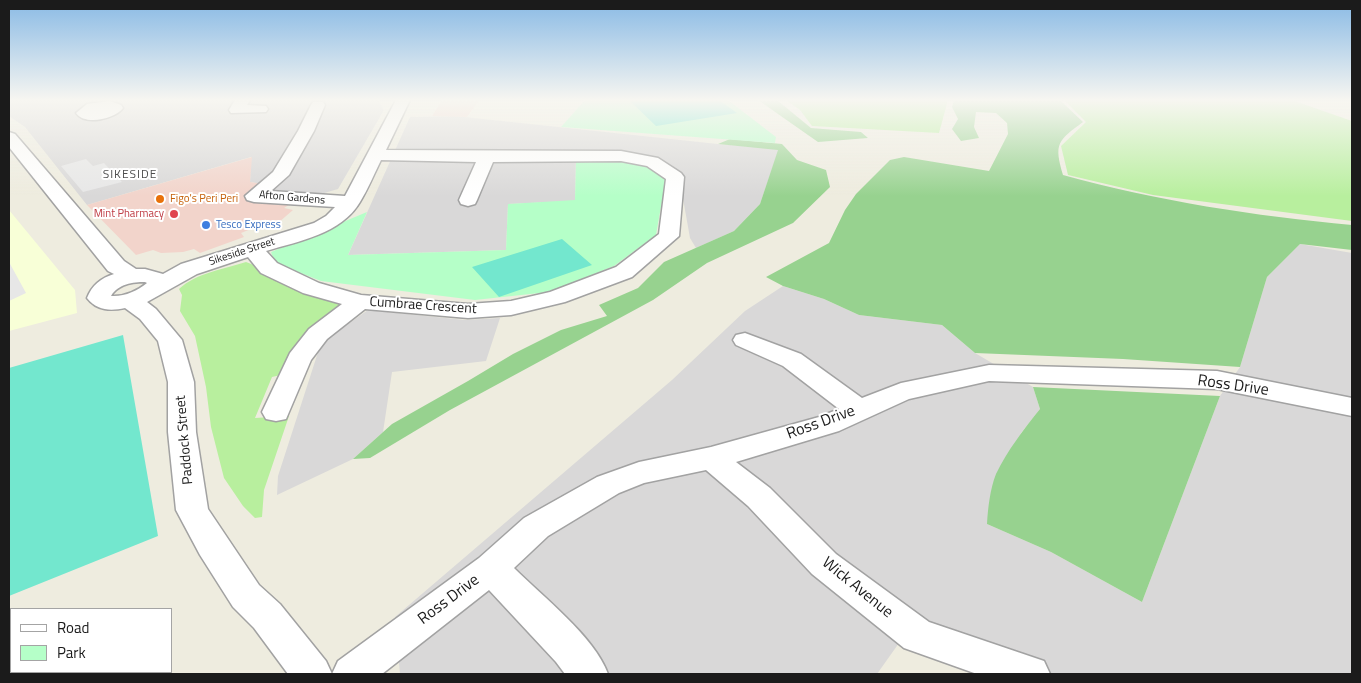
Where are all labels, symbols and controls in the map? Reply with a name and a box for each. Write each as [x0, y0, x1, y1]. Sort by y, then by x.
district label: SIKESIDE [102, 168, 158, 182]
street label: Afton Gardens [258, 189, 326, 207]
place label: Figo's Peri Peri [170, 192, 238, 206]
marker: Figo's Peri Peri [154, 193, 166, 205]
place label: Mint Pharmacy [94, 207, 164, 221]
marker: Mint Pharmacy [168, 208, 180, 220]
place label: Tesco Express [216, 218, 281, 232]
marker: Tesco Express [200, 219, 212, 231]
street label: Sikeside Street [207, 235, 277, 269]
street label: Cumbrae Crescent [369, 294, 477, 318]
street label: Ross Drive [1196, 372, 1270, 400]
street label: Paddock Street [173, 395, 197, 485]
street label: Ross Drive [784, 402, 858, 444]
street label: Wick Avenue [818, 554, 896, 622]
street label: Ross Drive [415, 571, 483, 629]
legend [10, 608, 172, 673]
text: Road [57, 616, 89, 639]
text: Park [57, 641, 86, 664]

